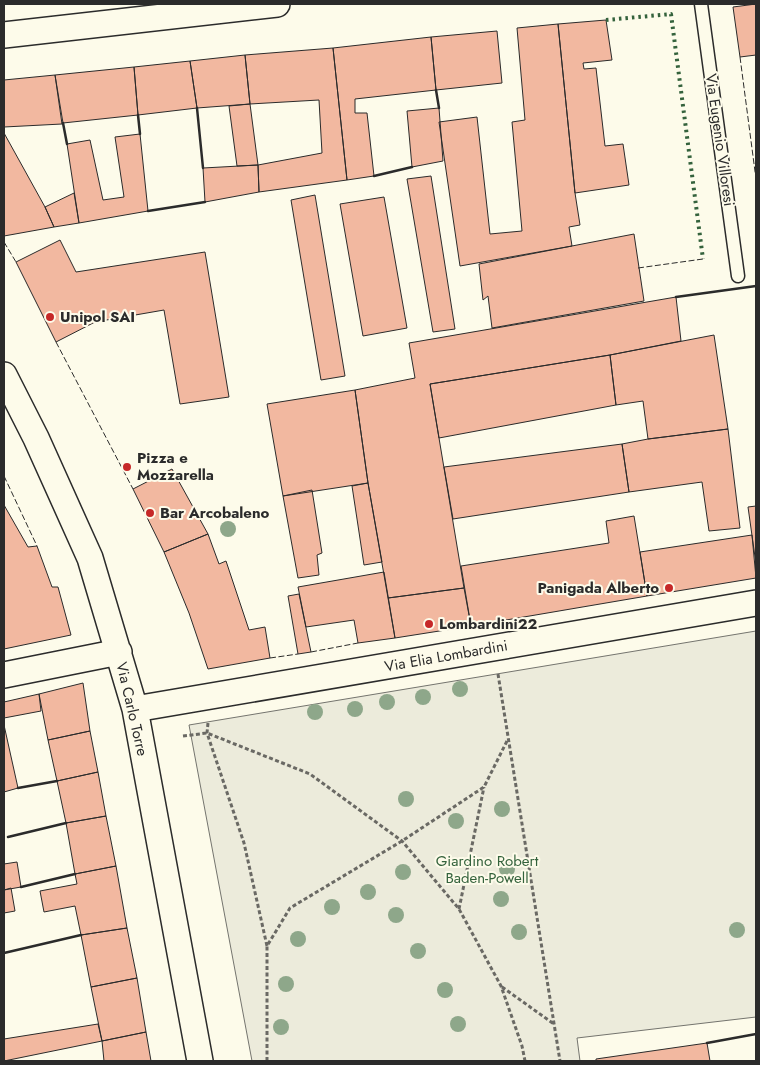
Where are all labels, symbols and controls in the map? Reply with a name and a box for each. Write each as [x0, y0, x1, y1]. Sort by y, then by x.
street label: Via Eugenio Villoresi [700, 72, 740, 208]
place label: Unipol SAI [60, 306, 135, 328]
marker: Unipol SAI [44, 311, 56, 323]
place label: Pizza e Mozzarella [137, 447, 214, 486]
marker: Pizza e Mozzarella [121, 461, 133, 473]
place label: Bar Arcobaleno [160, 502, 270, 524]
marker: Bar Arcobaleno [144, 507, 156, 519]
place label: Panigada Alberto [537, 577, 659, 599]
marker: Panigada Alberto [663, 582, 675, 594]
place label: Lombardini22 [439, 613, 538, 635]
marker: Lombardini22 [423, 618, 435, 630]
street label: Via Elia Lombardini [383, 634, 509, 678]
street label: Via Carlo Torre [111, 660, 154, 758]
park label: Giardino Robert Baden-Powell [436, 850, 539, 889]

